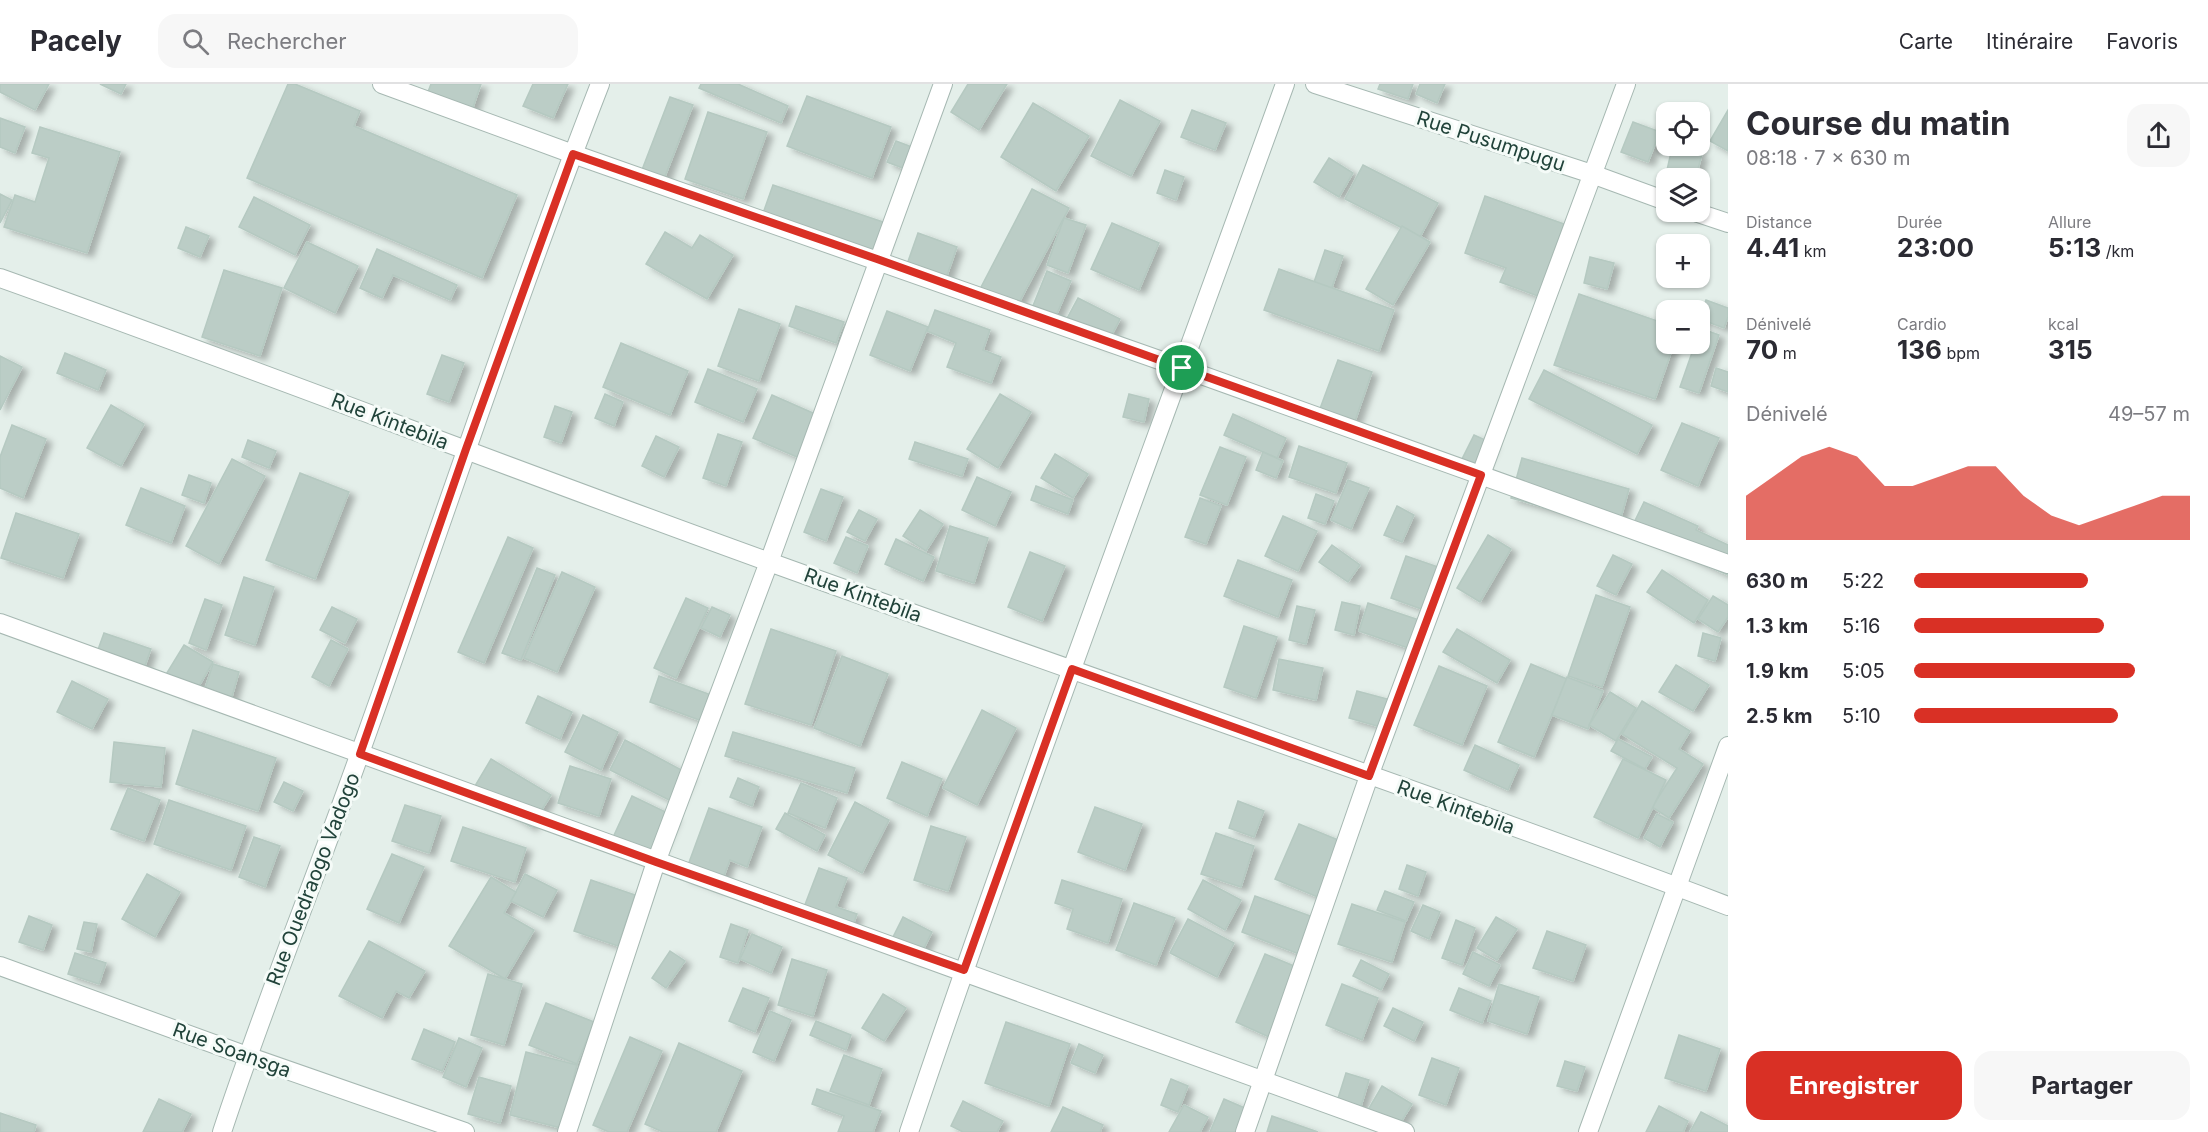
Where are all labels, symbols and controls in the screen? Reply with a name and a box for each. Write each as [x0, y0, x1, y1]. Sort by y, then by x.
search box [158, 14, 578, 68]
text: Pacely [30, 24, 122, 58]
icon: search [179, 25, 212, 58]
text: Rechercher [227, 28, 347, 54]
text: Carte [1899, 29, 1953, 54]
text: Itinéraire [1986, 29, 2073, 54]
text: Favoris [2106, 29, 2178, 54]
map controls [1656, 102, 1710, 354]
button: locate [1656, 102, 1710, 156]
text: Course du matin [1746, 103, 2011, 143]
button: share [2127, 104, 2190, 167]
street label: Rue Pusumpugu [1414, 106, 1568, 176]
text: 08:18 · 7 × 630 m [1746, 146, 1911, 170]
button: layers [1656, 168, 1710, 222]
text: Distance [1746, 212, 1812, 232]
text: Durée [1897, 212, 1942, 232]
text: Allure [2048, 212, 2091, 232]
text: 4.41 [1746, 232, 1799, 263]
text: 23:00 [1897, 232, 1974, 263]
text: 5:13 [2048, 232, 2101, 263]
button: + [1656, 234, 1710, 288]
text: km [1799, 241, 1827, 261]
text: /km [2101, 241, 2134, 261]
button: − [1656, 300, 1710, 354]
text: Dénivelé [1746, 314, 1811, 334]
text: Cardio [1897, 314, 1947, 334]
text: kcal [2048, 314, 2079, 334]
text: 70 [1746, 334, 1778, 365]
text: 136 [1897, 334, 1942, 365]
text: 315 [2048, 334, 2093, 365]
pin [1156, 342, 1207, 393]
text: m [1778, 343, 1797, 363]
text: bpm [1942, 343, 1980, 363]
icon: arrive [1165, 351, 1198, 384]
street label: Rue Kintebila [328, 388, 452, 454]
text: Dénivelé [1746, 402, 1828, 426]
text: 49–57 m [2108, 402, 2190, 426]
street label: Rue Kintebila [801, 563, 925, 627]
text: 630 m [1746, 569, 1808, 593]
text: 5:22 [1842, 569, 1884, 593]
text: 1.3 km [1746, 614, 1808, 638]
text: 5:16 [1842, 614, 1880, 638]
text: 1.9 km [1746, 659, 1809, 683]
text: 5:05 [1842, 659, 1885, 683]
text: 2.5 km [1746, 704, 1813, 728]
text: 5:10 [1842, 704, 1881, 728]
street label: Rue Ouedraogo Vadogo [261, 769, 365, 989]
street label: Rue Kintebila [1394, 775, 1518, 839]
street label: Rue Soansga [170, 1017, 294, 1083]
button: Enregistrer [1746, 1051, 1962, 1120]
button: Partager [1974, 1051, 2190, 1120]

